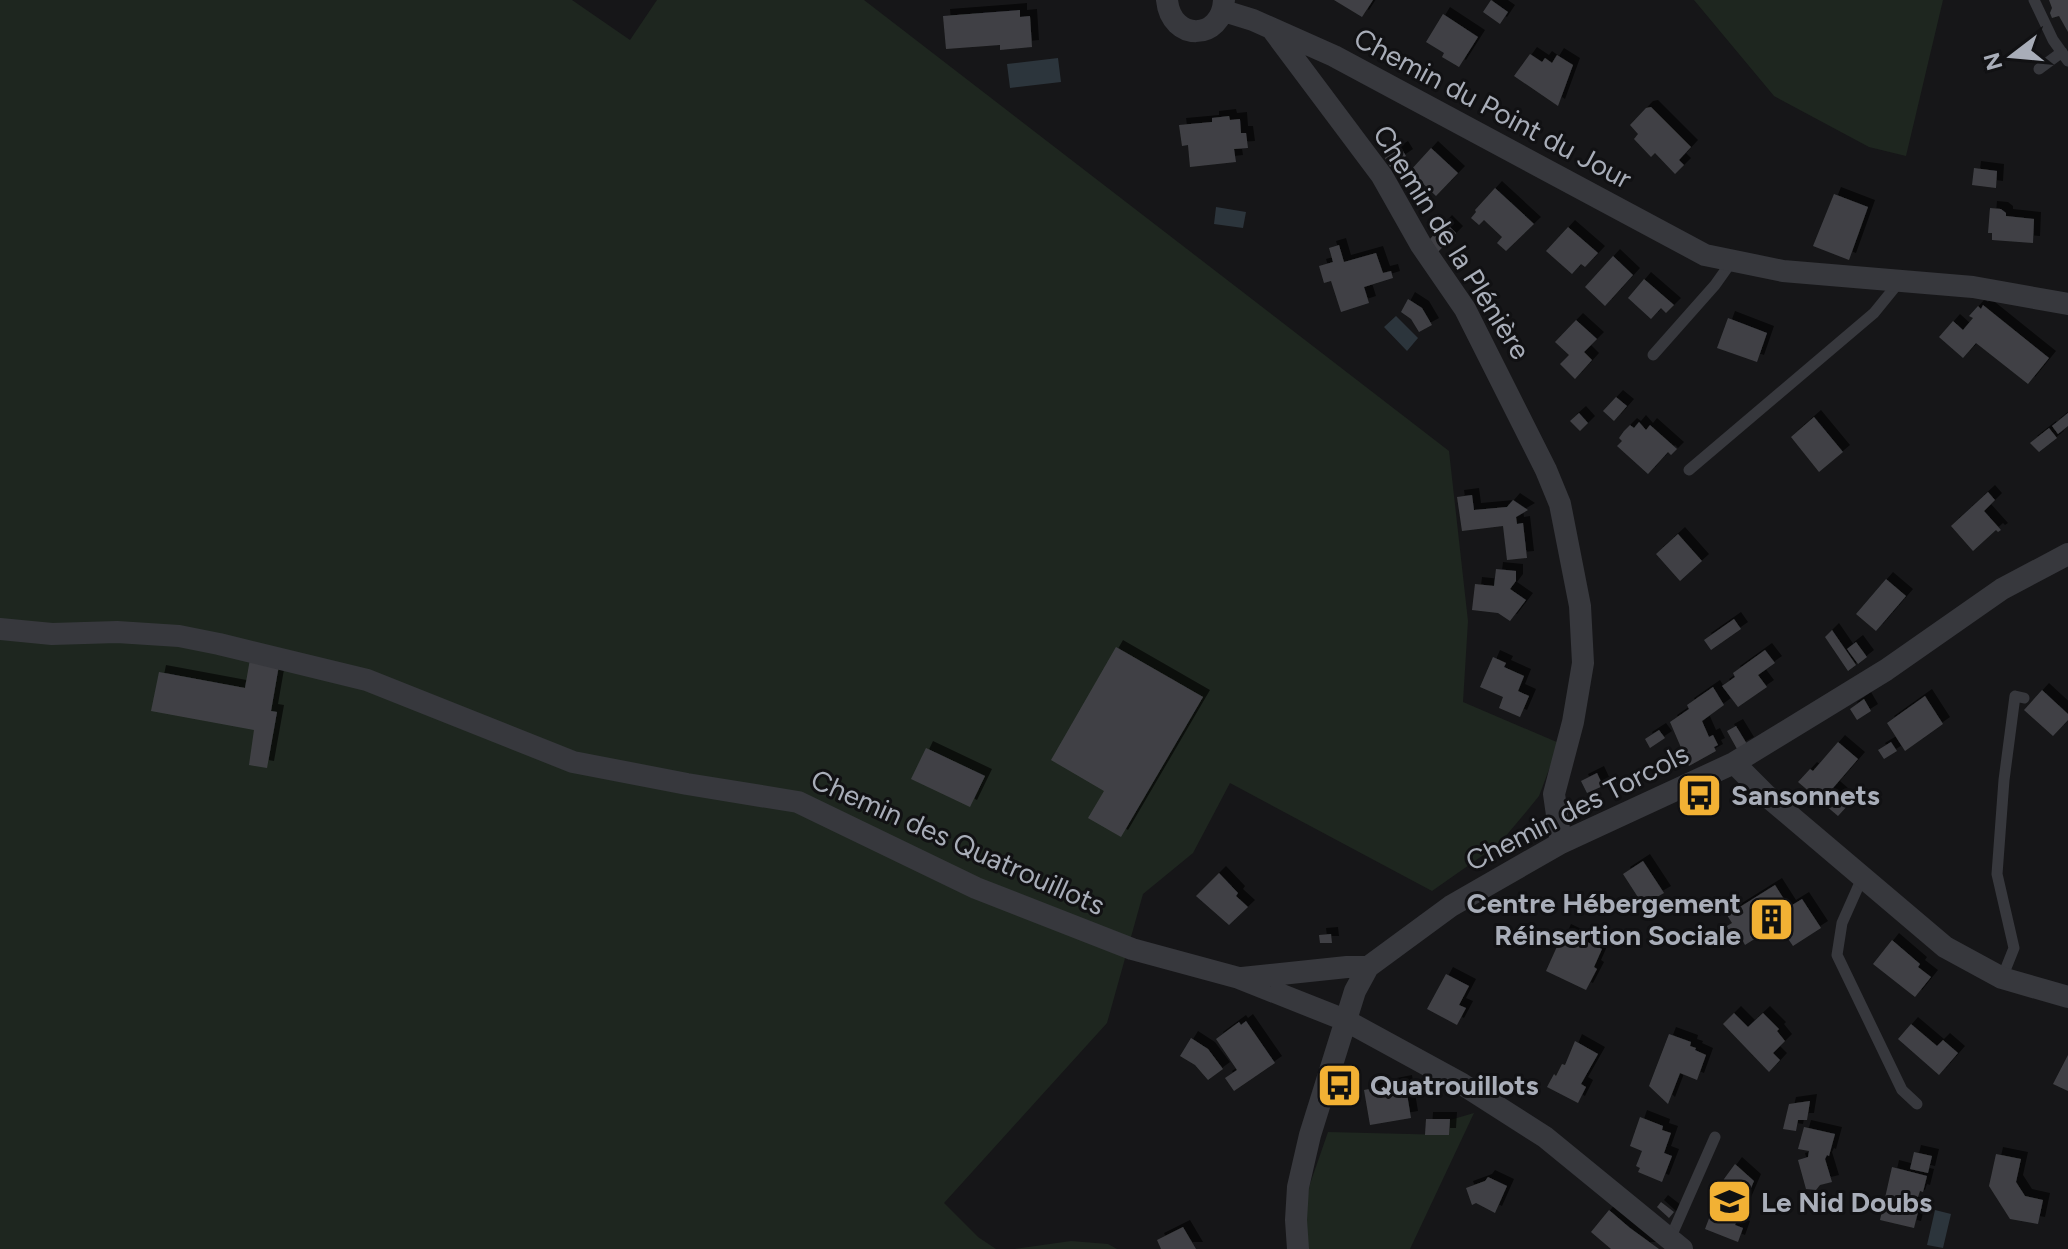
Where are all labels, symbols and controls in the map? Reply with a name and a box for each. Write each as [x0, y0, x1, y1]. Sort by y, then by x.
north arrow [1972, 16, 2052, 96]
street label: Chemin du Point du Jour [1348, 20, 1638, 196]
text: N [1978, 49, 2009, 73]
street label: Chemin de la Plénière [1366, 119, 1538, 365]
street label: Chemin des Torcols [1460, 736, 1694, 878]
street label: Chemin des Quatrouillots [806, 762, 1110, 922]
bus stop icon: Sansonnets [1676, 771, 1724, 819]
place label: Sansonnets [1731, 778, 1880, 812]
place label: Centre Hébergement Réinsertion Sociale [1466, 886, 1741, 952]
building icon: Centre Hébergement Réinsertion Sociale [1748, 895, 1796, 943]
bus stop icon: Quatrouillots [1315, 1061, 1363, 1109]
place label: Quatrouillots [1370, 1068, 1539, 1102]
school or university icon: Le Nid Doubs [1706, 1178, 1754, 1226]
place label: Le Nid Doubs [1761, 1185, 1932, 1219]

